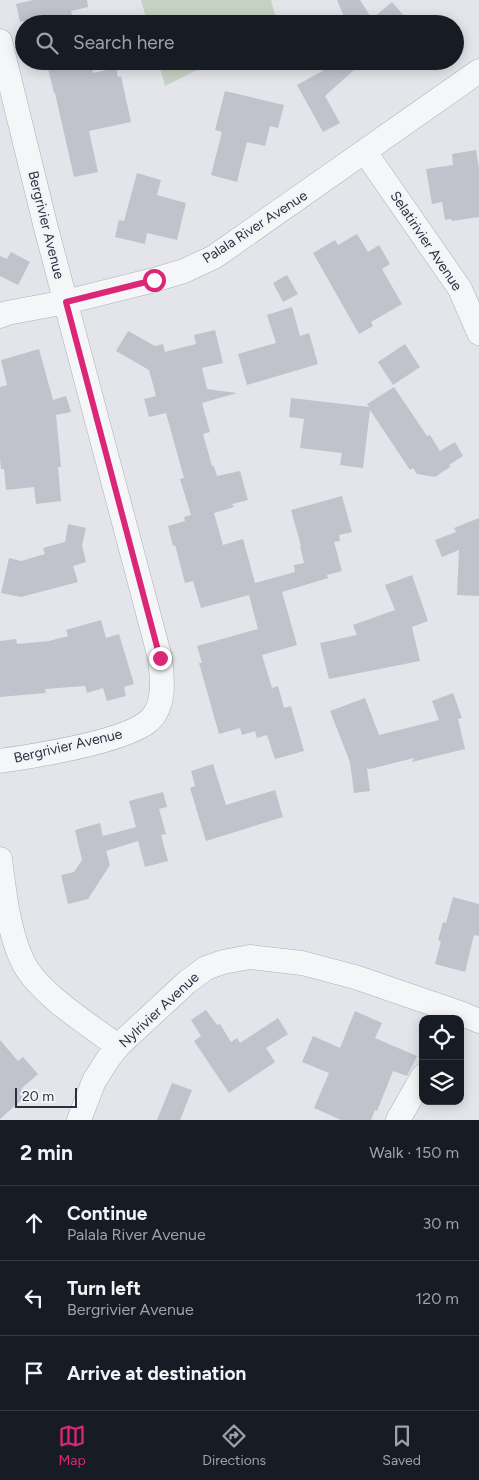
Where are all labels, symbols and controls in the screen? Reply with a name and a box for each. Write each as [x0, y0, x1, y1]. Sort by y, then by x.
search box [15, 15, 464, 70]
icon: search [33, 29, 61, 57]
text: Search here [73, 31, 175, 54]
street label: Bergrivier Avenue [24, 169, 68, 281]
street label: Palala River Avenue [199, 187, 311, 267]
street label: Selatirivier Avenue [386, 188, 466, 294]
route start [143, 269, 166, 292]
route end [149, 647, 172, 670]
street label: Bergrivier Avenue [12, 725, 124, 767]
street label: Nylrivier Avenue [116, 968, 203, 1051]
map controls [419, 1015, 464, 1105]
button: locate [419, 1015, 464, 1060]
button: layers [419, 1060, 464, 1105]
scale bar [15, 1085, 78, 1108]
text: 20 m [22, 1088, 54, 1105]
text: 2 min [20, 1140, 73, 1165]
text: Walk · 150 m [369, 1143, 459, 1162]
text: Continue [67, 1202, 147, 1225]
icon: ahead [20, 1209, 48, 1237]
text: 30 m [422, 1214, 459, 1233]
text: Palala River Avenue [67, 1225, 206, 1244]
text: Turn left [67, 1277, 141, 1300]
icon: left [20, 1284, 48, 1312]
text: 120 m [416, 1289, 459, 1308]
text: Bergrivier Avenue [67, 1300, 194, 1319]
icon: arrive [20, 1359, 48, 1387]
text: Arrive at destination [67, 1362, 246, 1385]
tab: Map [58, 1422, 86, 1469]
tab: Directions [202, 1422, 266, 1469]
tab: Saved [382, 1422, 421, 1469]

